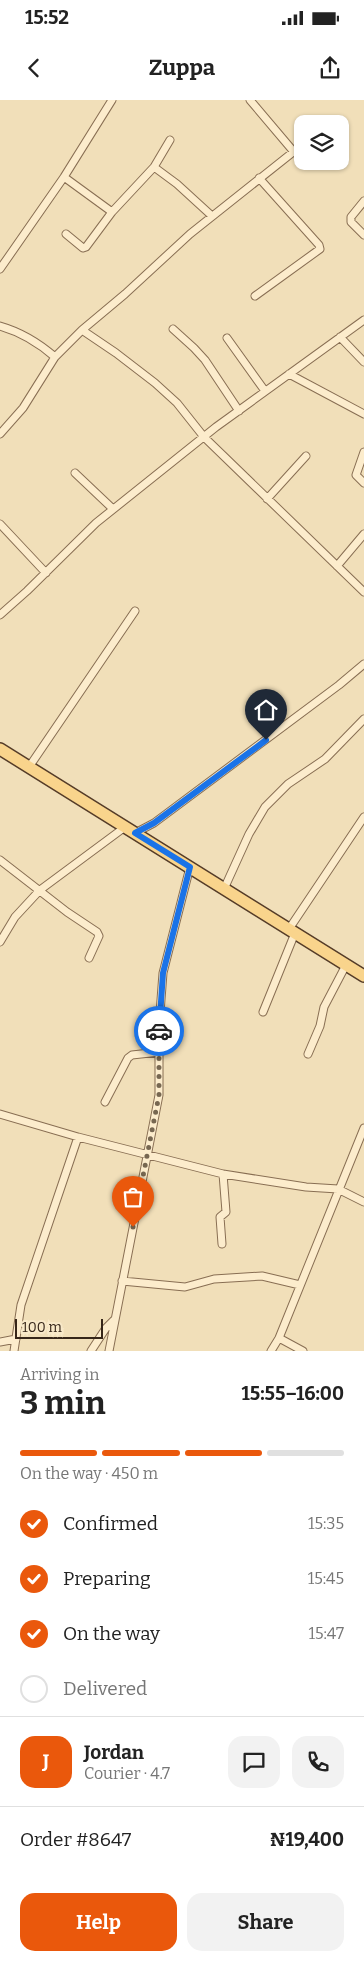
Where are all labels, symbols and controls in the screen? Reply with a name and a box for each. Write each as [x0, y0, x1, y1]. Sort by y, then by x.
text: 15:52 [25, 6, 69, 29]
icon: back [20, 54, 48, 82]
text: Zuppa [149, 54, 215, 81]
icon: share [316, 54, 344, 82]
map controls [294, 115, 349, 170]
button: layers [294, 115, 349, 170]
pin [245, 689, 287, 740]
icon: home [252, 696, 280, 724]
courier [134, 1006, 184, 1056]
icon: car [145, 1017, 173, 1045]
pin [112, 1176, 154, 1227]
icon: bag [119, 1183, 147, 1211]
scale bar [15, 1316, 102, 1339]
text: 100 m [22, 1319, 62, 1336]
text: Arriving in [20, 1365, 99, 1384]
text: 15:55–16:00 [242, 1382, 344, 1405]
text: 3 min [20, 1384, 106, 1422]
text: On the way · 450 m [20, 1464, 158, 1483]
icon: check [20, 1510, 48, 1538]
text: Confirmed [63, 1512, 158, 1535]
text: 15:35 [308, 1514, 344, 1533]
icon: check [20, 1565, 48, 1593]
text: Preparing [63, 1567, 151, 1590]
text: 15:45 [308, 1569, 344, 1588]
icon: check [20, 1620, 48, 1648]
text: On the way [63, 1622, 160, 1645]
text: 15:47 [308, 1624, 344, 1643]
text: Delivered [63, 1677, 147, 1700]
button: chat [228, 1736, 280, 1788]
button: phone [292, 1736, 344, 1788]
text: Jordan [84, 1741, 144, 1764]
text: J [43, 1750, 49, 1773]
text: Courier · 4.7 [84, 1764, 170, 1783]
text: Order #8647 [20, 1828, 131, 1851]
text: ₦19,400 [270, 1828, 344, 1851]
button: Help [20, 1893, 177, 1951]
button: Share [187, 1893, 344, 1951]

